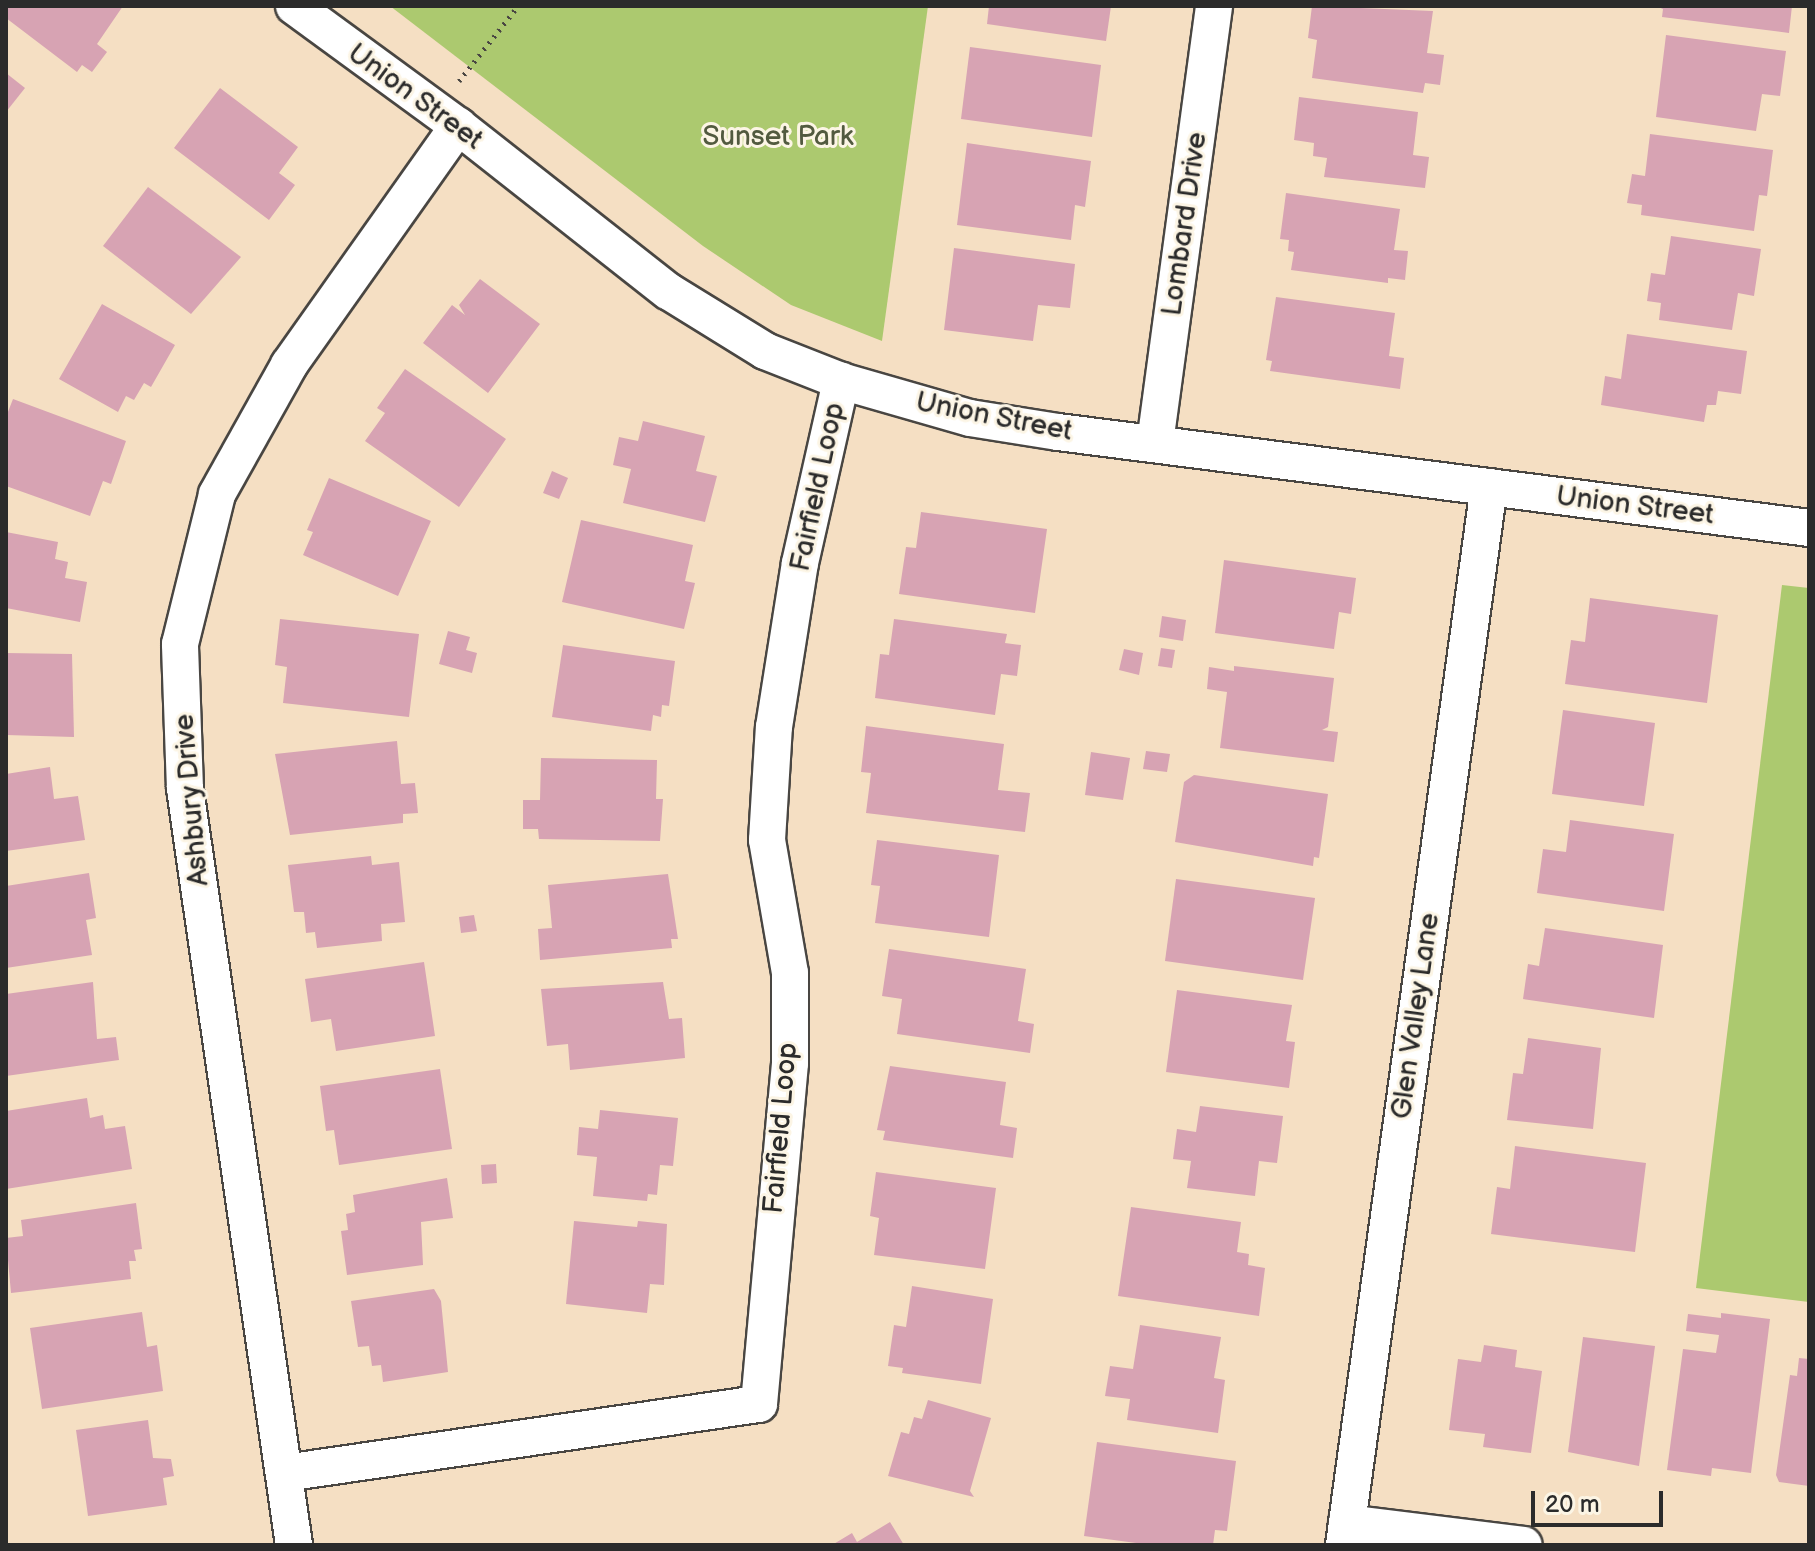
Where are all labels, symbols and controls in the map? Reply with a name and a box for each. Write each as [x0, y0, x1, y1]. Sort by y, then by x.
street label: Union Street [341, 37, 489, 157]
park label: Sunset Park [702, 120, 854, 154]
street label: Lombard Drive [1155, 130, 1215, 318]
street label: Union Street [913, 385, 1075, 449]
street label: Fairfield Loop [784, 400, 852, 574]
street label: Union Street [1554, 480, 1716, 532]
street label: Ashbury Drive [168, 712, 216, 888]
street label: Glen Valley Lane [1385, 910, 1447, 1122]
street label: Fairfield Loop [757, 1041, 805, 1215]
scale bar [1535, 1475, 1667, 1525]
text: 20 m [1545, 1490, 1600, 1519]

